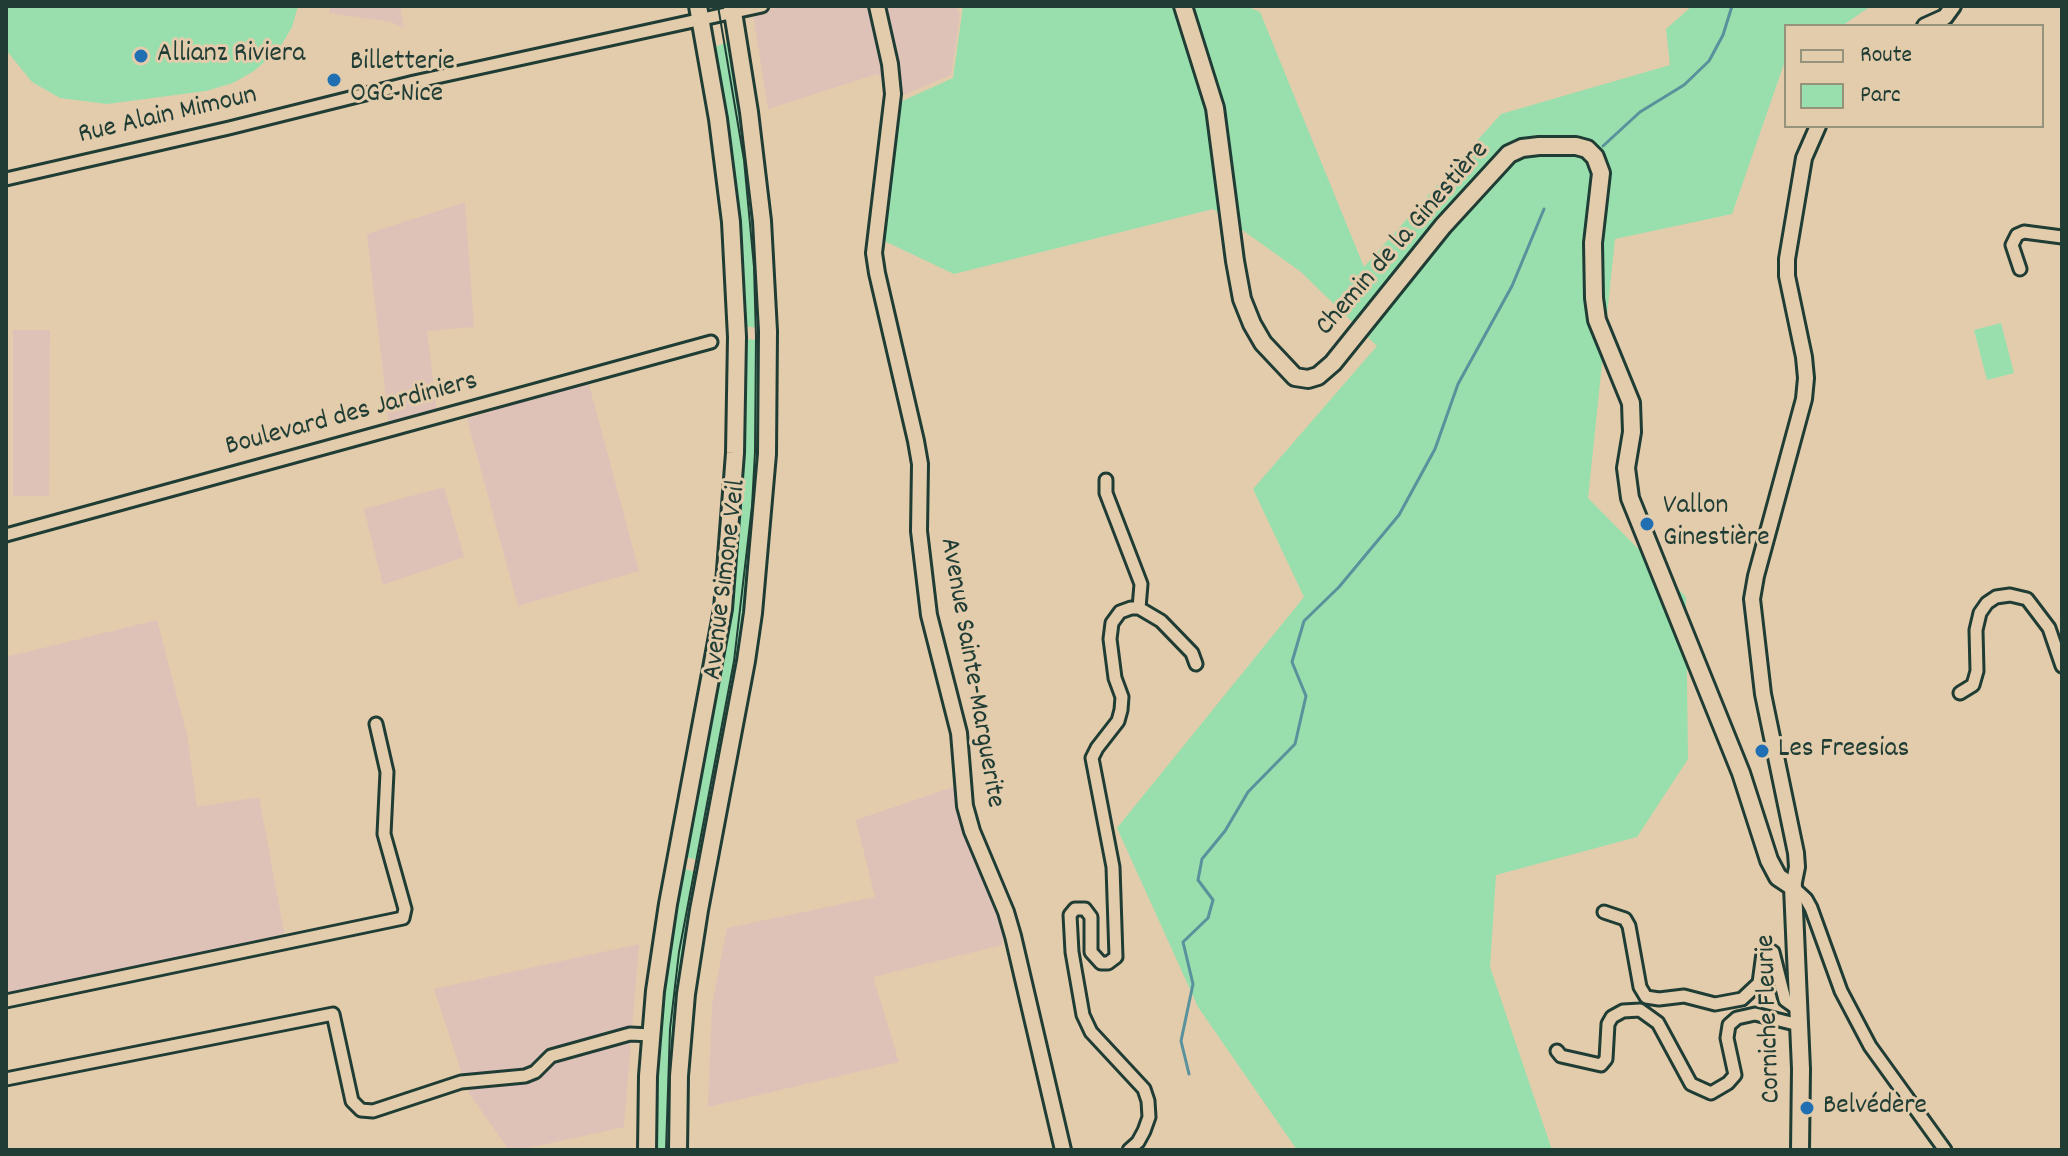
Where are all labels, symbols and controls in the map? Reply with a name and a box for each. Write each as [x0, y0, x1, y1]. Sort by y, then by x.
legend [1784, 24, 2044, 128]
place label: Allianz Riviera [157, 39, 305, 73]
text: Route [1860, 39, 1912, 73]
marker: Allianz Riviera [132, 47, 150, 65]
place label: Billetterie OGC Nice [350, 47, 455, 113]
marker: Billetterie OGC Nice [325, 71, 343, 89]
text: Parc [1860, 79, 1901, 113]
street label: Rue Alain Mimoun [75, 80, 261, 154]
street label: Chemin de la Ginestière [1310, 136, 1498, 344]
street label: Boulevard des Jardiniers [222, 366, 482, 466]
street label: Avenue Simone Veil [698, 478, 756, 682]
place label: Vallon Ginestière [1663, 491, 1770, 557]
marker: Vallon Ginestière [1638, 515, 1656, 533]
street label: Avenue Sainte-Marguerite [930, 535, 1010, 811]
place label: Les Freesias [1778, 734, 1909, 768]
marker: Les Freesias [1753, 742, 1771, 760]
street label: Corniche Fleurie [1751, 934, 1791, 1104]
place label: Belvédère [1823, 1091, 1927, 1125]
marker: Belvédère [1798, 1099, 1816, 1117]

